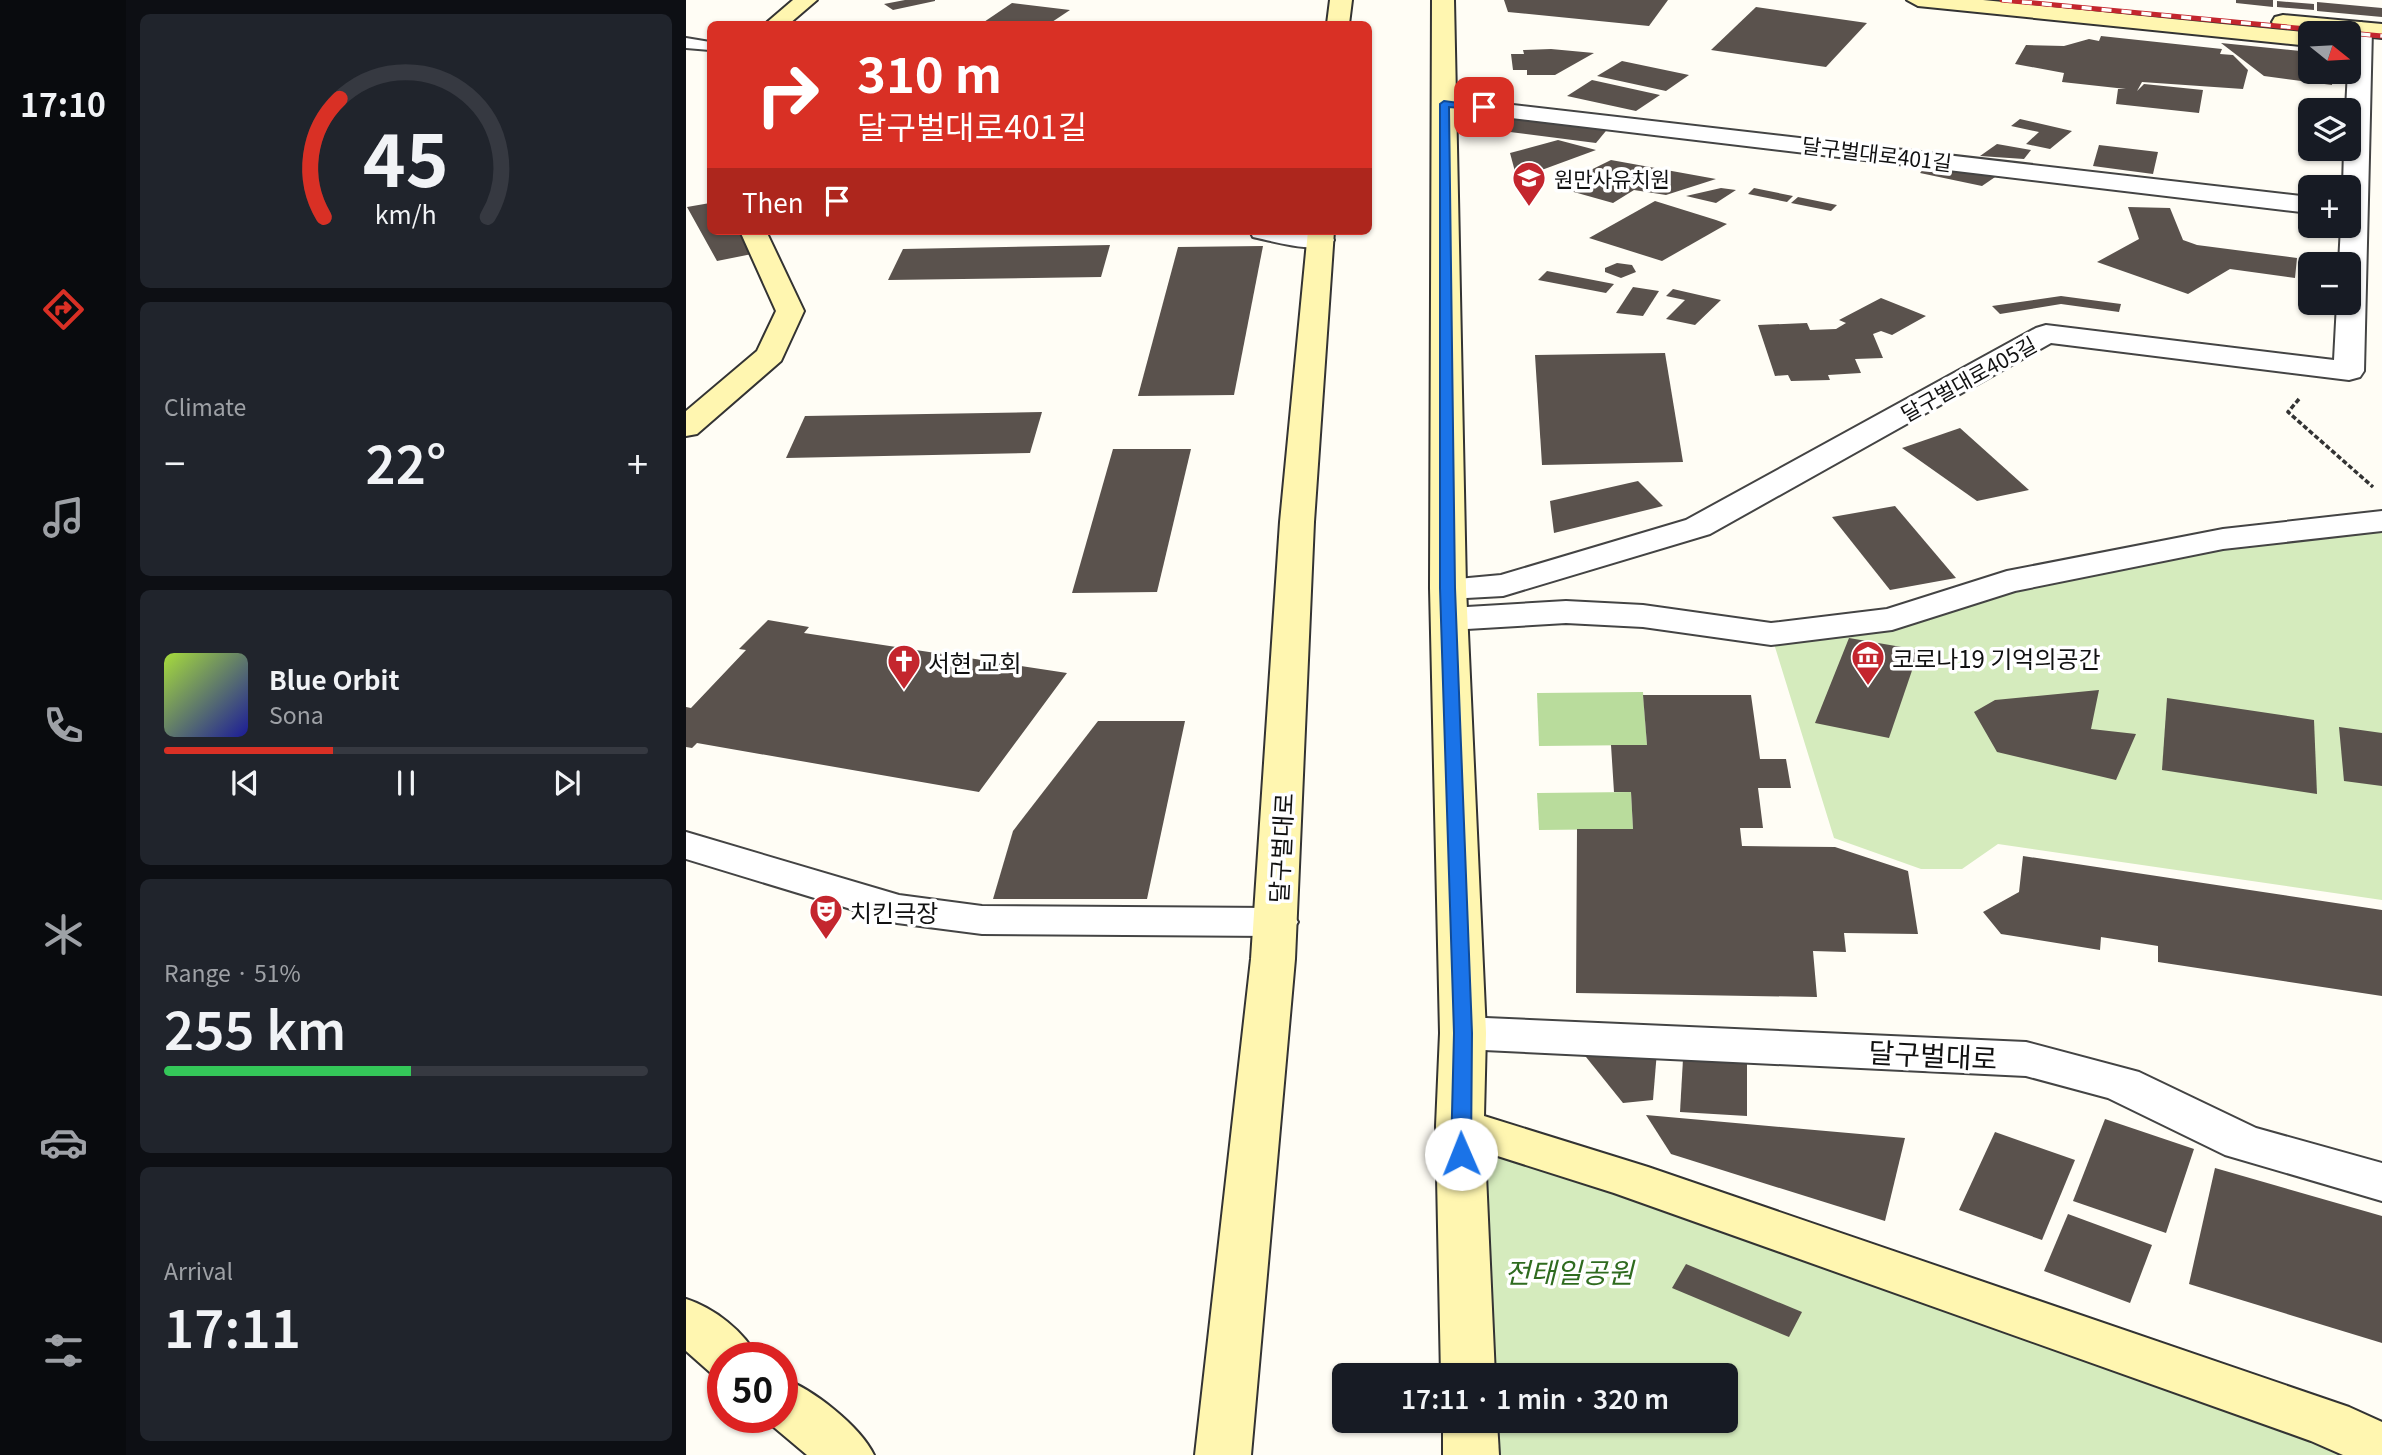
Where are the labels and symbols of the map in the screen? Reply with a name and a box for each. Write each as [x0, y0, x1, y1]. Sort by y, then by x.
north arrow [2298, 21, 2361, 84]
pin [1454, 77, 1514, 137]
street label: 달구벌대로401길 [1800, 129, 1954, 177]
school or university icon: 원만사유치원 [1510, 159, 1548, 208]
place label: 원만사유치원 [1554, 163, 1670, 193]
street label: 달구벌대로405길 [1895, 328, 2041, 428]
museum icon: 코로나19 기억의공간 [1849, 638, 1887, 687]
place label: 코로나19 기억의공간 [1892, 640, 2101, 675]
church icon: 서현 교회 [885, 642, 923, 691]
place label: 서현 교회 [928, 644, 1022, 679]
street label: 달구벌대로 [1260, 792, 1300, 904]
theatre icon: 치킨극장 [807, 892, 845, 941]
place label: 치킨극장 [850, 894, 938, 929]
street label: 달구벌대로 [1868, 1031, 1998, 1077]
position arrow [1424, 1117, 1498, 1191]
park label: 전태일공원 [1505, 1251, 1636, 1291]
speed limit sign: 50 [707, 1342, 798, 1433]

